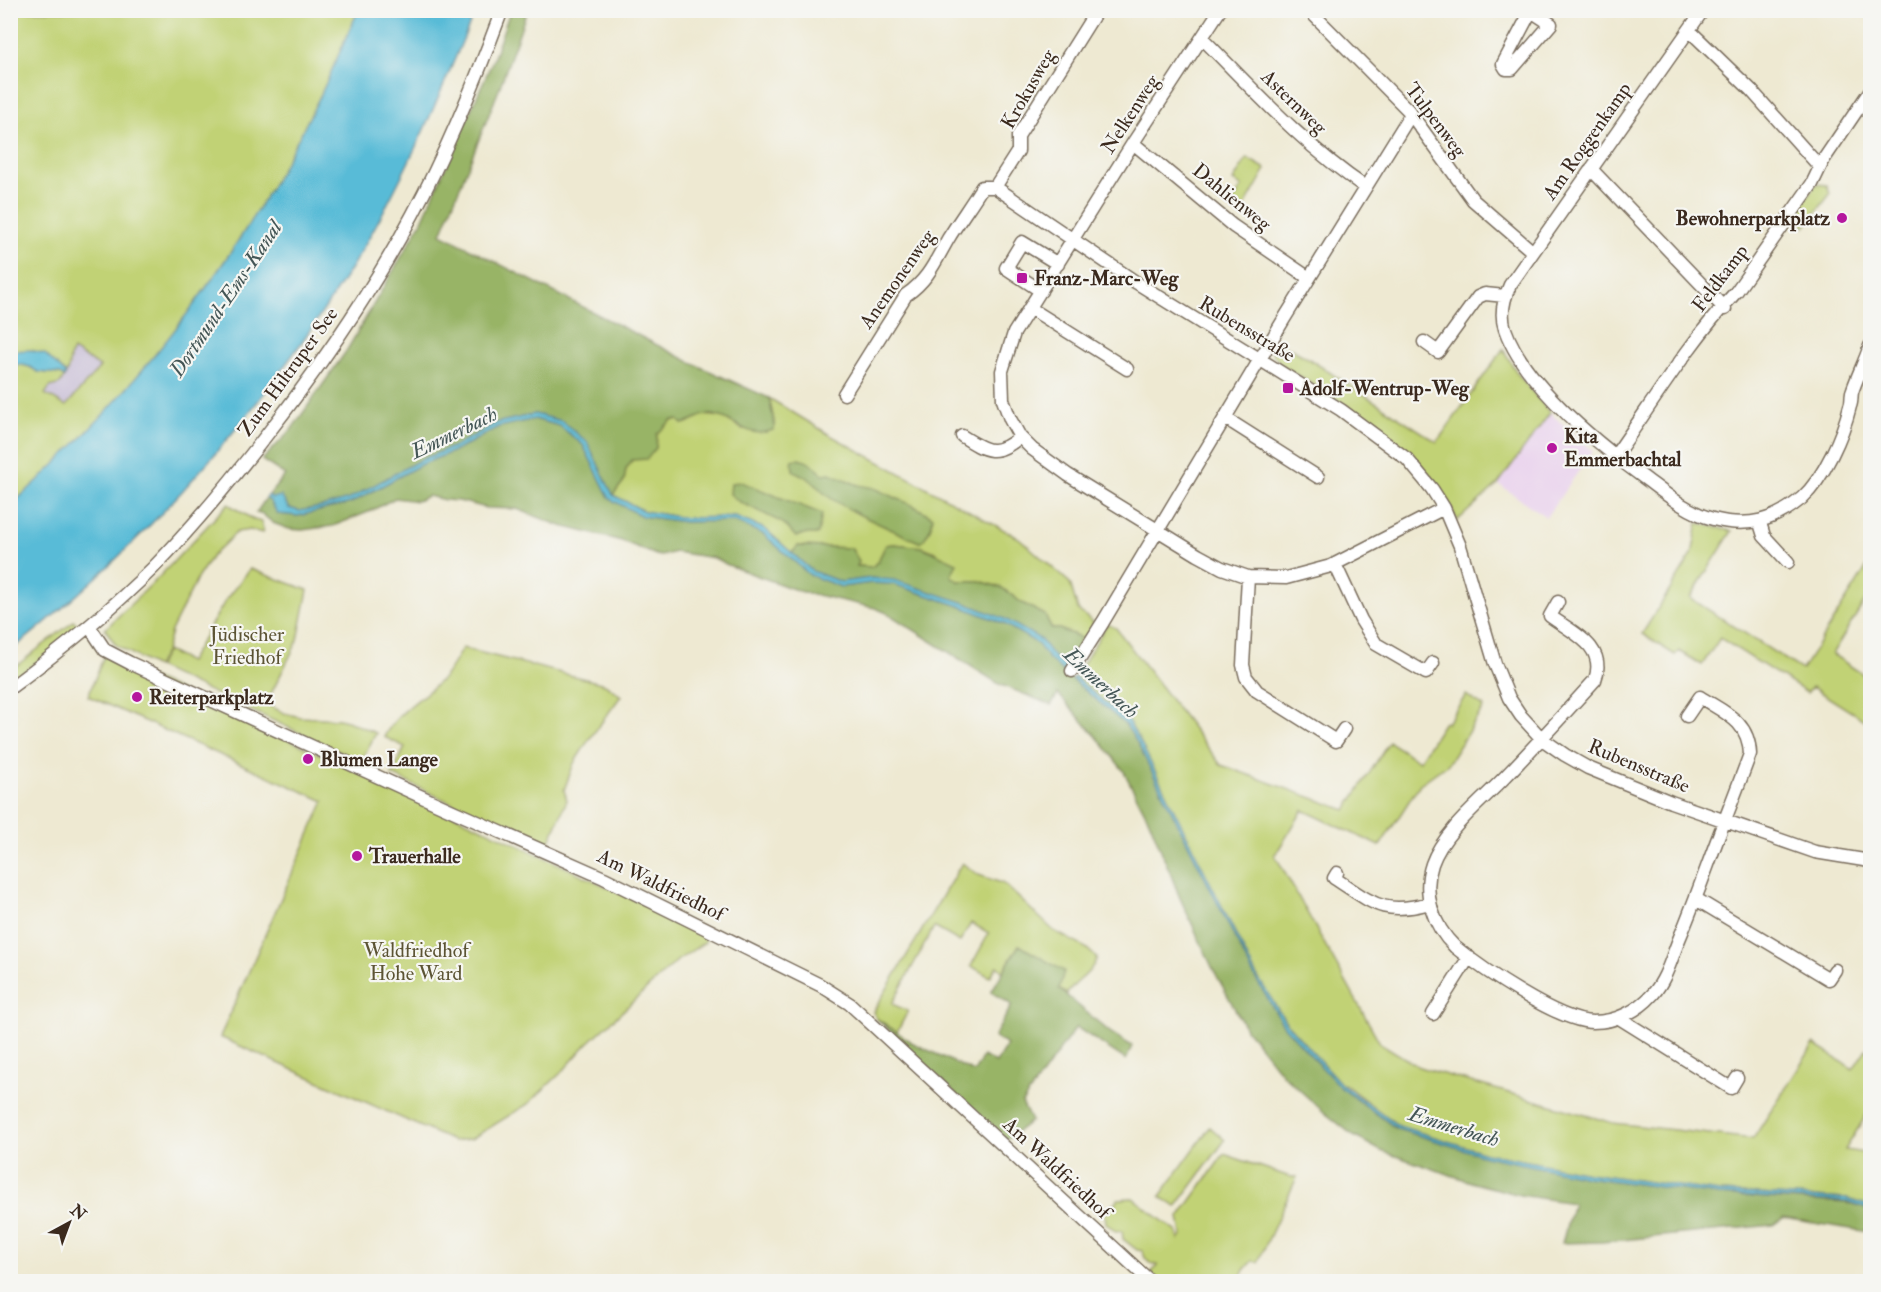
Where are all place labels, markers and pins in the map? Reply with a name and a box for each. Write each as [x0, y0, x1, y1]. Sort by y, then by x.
place label: Bewohnerparkplatz [1676, 206, 1830, 232]
marker: Bewohnerparkplatz [1835, 211, 1849, 225]
place label: Franz-Marc-Weg [1034, 266, 1179, 292]
marker: Franz-Marc-Weg [1015, 271, 1029, 285]
place label: Adolf-Wentrup-Weg [1299, 376, 1470, 402]
marker: Adolf-Wentrup-Weg [1281, 381, 1295, 395]
place label: Kita Emmerbachtal [1564, 424, 1682, 472]
marker: Kita Emmerbachtal [1545, 441, 1559, 455]
place label: Reiterparkplatz [149, 685, 274, 711]
marker: Reiterparkplatz [130, 690, 144, 704]
place label: Blumen Lange [320, 747, 439, 773]
marker: Blumen Lange [301, 752, 315, 766]
place label: Trauerhalle [368, 844, 461, 869]
marker: Trauerhalle [350, 849, 364, 863]

